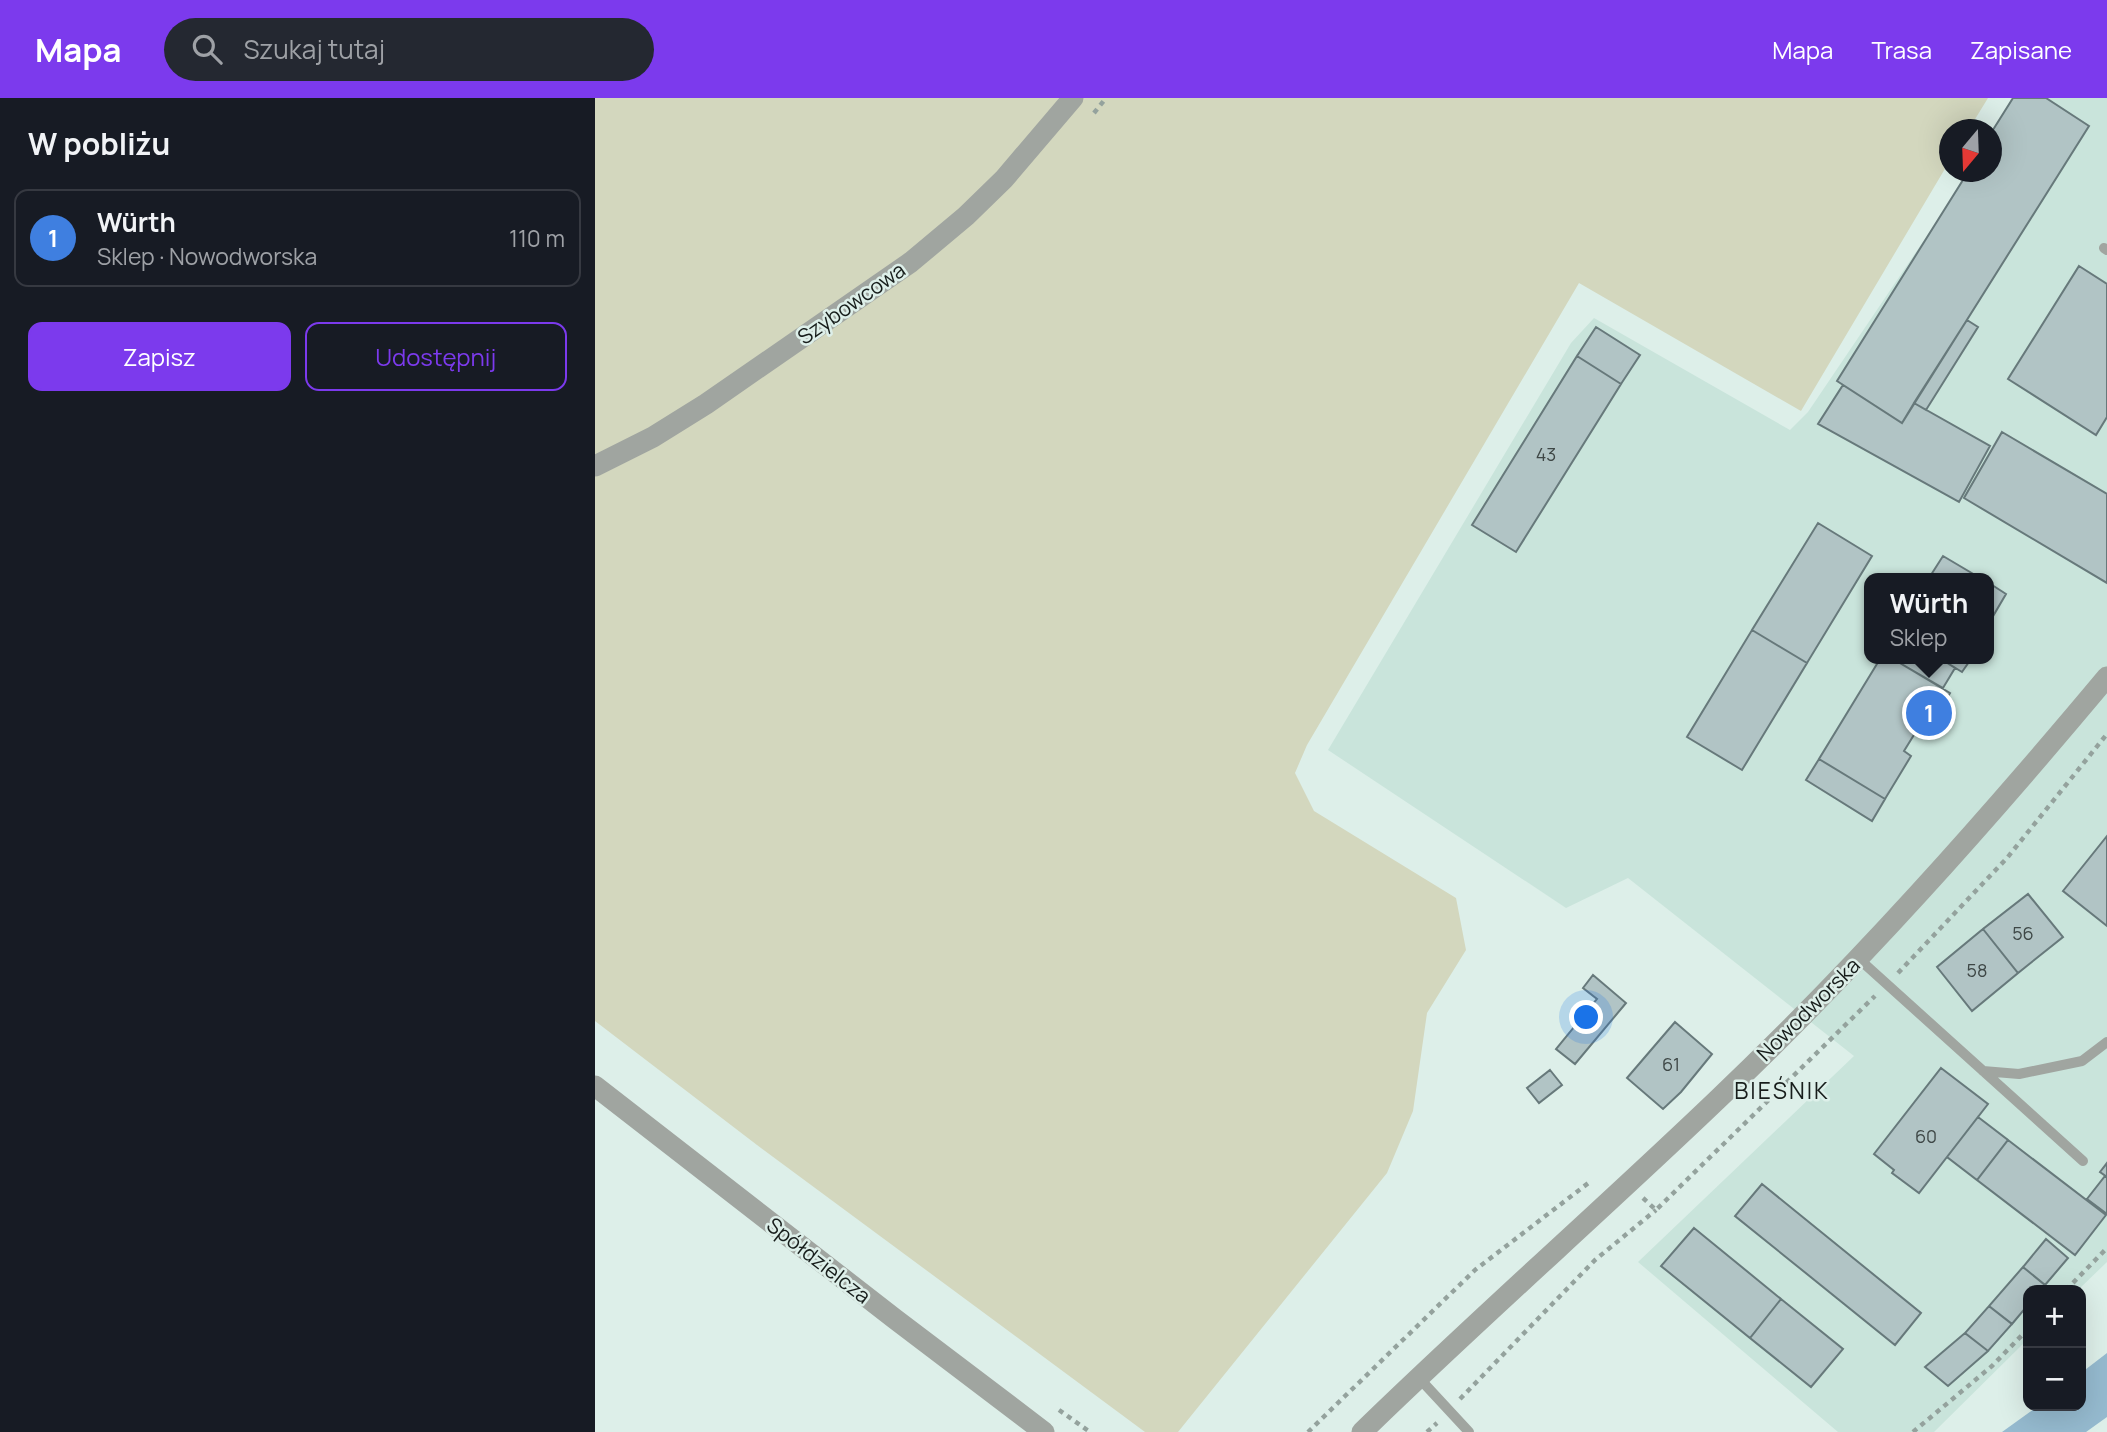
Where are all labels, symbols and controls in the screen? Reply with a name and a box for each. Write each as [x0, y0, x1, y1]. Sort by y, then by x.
search box [164, 18, 654, 81]
text: Mapa [35, 27, 122, 72]
icon: search [188, 30, 226, 68]
text: Szukaj tutaj [244, 31, 385, 67]
text: Mapa [1772, 33, 1833, 66]
text: Trasa [1871, 33, 1932, 66]
text: Zapisane [1970, 33, 2072, 66]
north arrow [1939, 119, 2002, 182]
text: W pobliżu [28, 123, 170, 164]
text: Würth [97, 204, 176, 240]
text: 1 [48, 222, 58, 254]
text: 110 m [509, 222, 565, 254]
text: Sklep · Nowodworska [97, 240, 317, 272]
street label: Szybowcowa [792, 256, 910, 350]
button: Zapisz [28, 322, 291, 391]
button: Udostępnij [305, 322, 567, 391]
house number: 43 [1536, 442, 1556, 466]
popup [1864, 573, 1994, 664]
text: Würth [1890, 585, 1968, 621]
text: Sklep [1890, 621, 1947, 653]
pin: 1 [1906, 687, 1952, 739]
house number: 56 [2012, 921, 2034, 945]
street label: Nowodworska [1750, 951, 1866, 1067]
house number: 58 [1967, 958, 1987, 982]
your location [1569, 1000, 1603, 1034]
house number: 61 [1662, 1052, 1680, 1076]
district label: BIEŚNIK [1734, 1074, 1830, 1106]
house number: 60 [1915, 1124, 1937, 1148]
street label: Spółdzielcza [761, 1211, 877, 1309]
map controls [2023, 1285, 2086, 1411]
button: + [2023, 1285, 2086, 1348]
button: − [2023, 1348, 2086, 1411]

